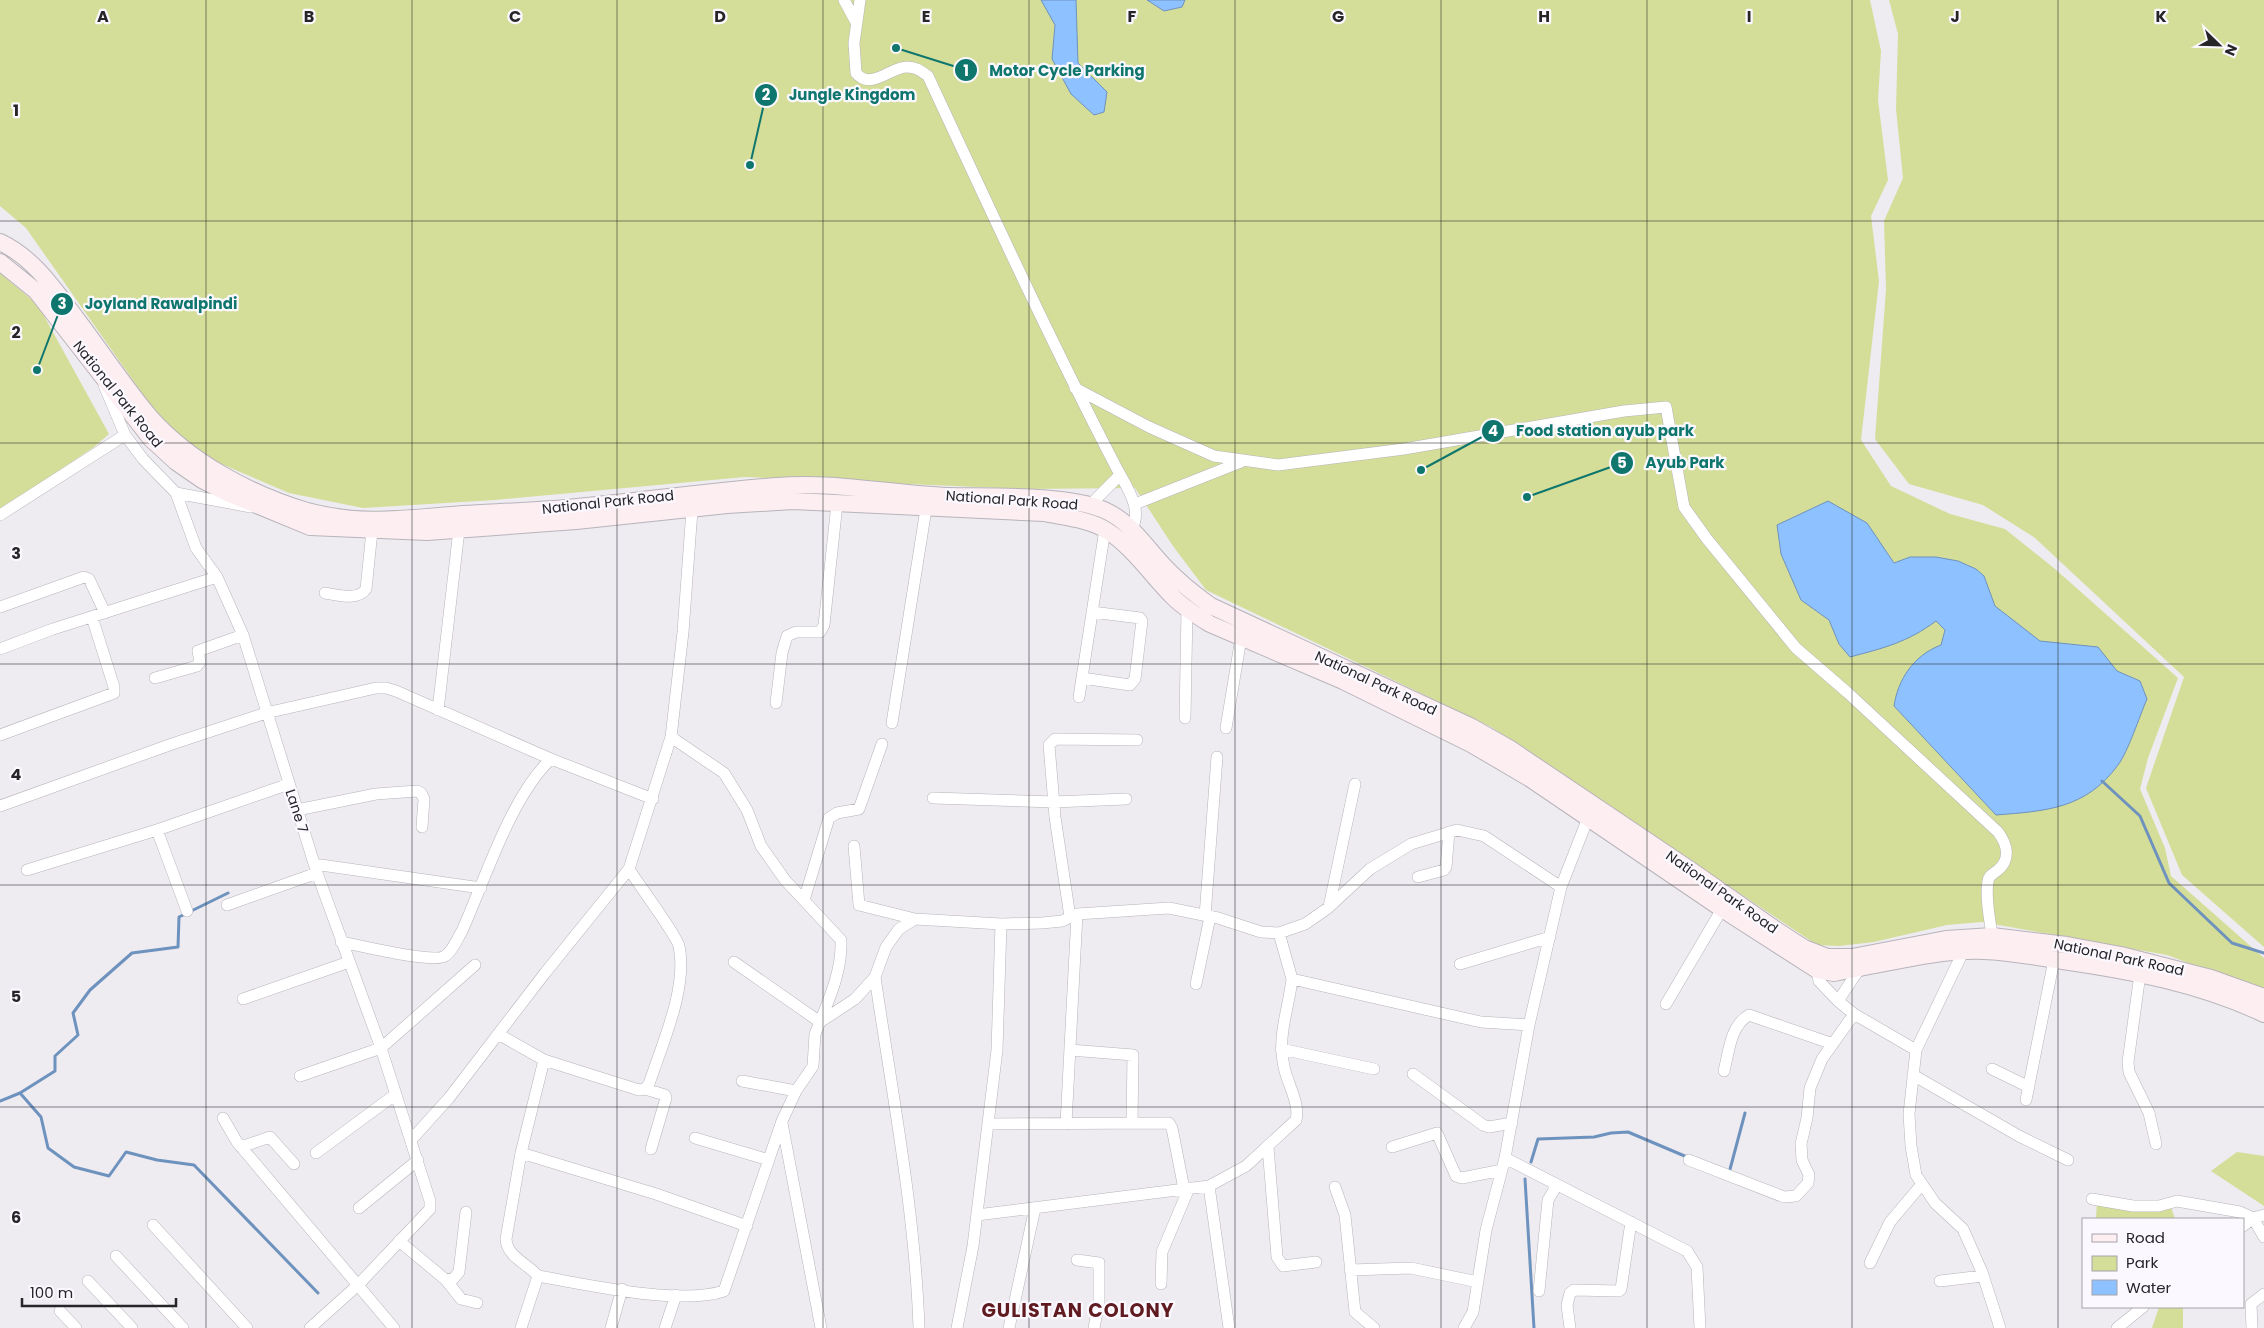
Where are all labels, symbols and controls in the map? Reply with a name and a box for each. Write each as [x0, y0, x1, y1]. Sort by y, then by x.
text: A [97, 5, 109, 28]
text: B [304, 5, 314, 28]
text: C [509, 5, 521, 28]
text: D [714, 5, 726, 28]
text: E [922, 5, 930, 28]
text: F [1128, 5, 1137, 28]
text: G [1332, 5, 1344, 28]
text: H [1538, 5, 1550, 28]
text: I [1747, 5, 1751, 28]
text: J [1950, 5, 1960, 28]
text: K [2155, 5, 2167, 28]
north arrow [2194, 20, 2244, 70]
text: N [2220, 41, 2242, 59]
callout: Motor Cycle Parking [954, 55, 1154, 85]
text: 1 [963, 60, 969, 81]
text: Motor Cycle Parking [989, 60, 1145, 81]
callout: Jungle Kingdom [753, 80, 925, 110]
text: 2 [762, 84, 771, 105]
text: Jungle Kingdom [789, 84, 915, 105]
text: 1 [13, 99, 19, 122]
callout: Joyland Rawalpindi [50, 289, 247, 319]
text: 3 [57, 293, 67, 314]
text: Joyland Rawalpindi [85, 293, 237, 314]
text: 2 [11, 321, 21, 344]
street label: National Park Road [69, 336, 167, 452]
callout: Food station ayub park [1481, 416, 1704, 446]
text: 4 [1488, 420, 1498, 441]
text: Food station ayub park [1516, 420, 1695, 441]
callout: Ayub Park [1610, 448, 1734, 478]
text: 5 [1617, 452, 1627, 473]
text: Ayub Park [1645, 452, 1725, 473]
street label: National Park Road [541, 485, 675, 519]
street label: National Park Road [945, 485, 1079, 515]
text: 3 [11, 542, 21, 565]
street label: National Park Road [1312, 646, 1440, 720]
text: 4 [11, 763, 22, 786]
street label: Lane 7 [281, 787, 313, 836]
street label: National Park Road [1662, 846, 1782, 938]
street label: National Park Road [2052, 933, 2186, 981]
text: 5 [11, 985, 21, 1008]
text: 6 [11, 1206, 21, 1229]
legend [2082, 1218, 2244, 1308]
text: Road [2126, 1227, 2165, 1248]
text: Park [2126, 1252, 2158, 1273]
scale bar [22, 1276, 176, 1308]
text: Water [2126, 1277, 2172, 1298]
text: 100 m [30, 1282, 73, 1303]
district label: GULISTAN COLONY [981, 1297, 1175, 1324]

